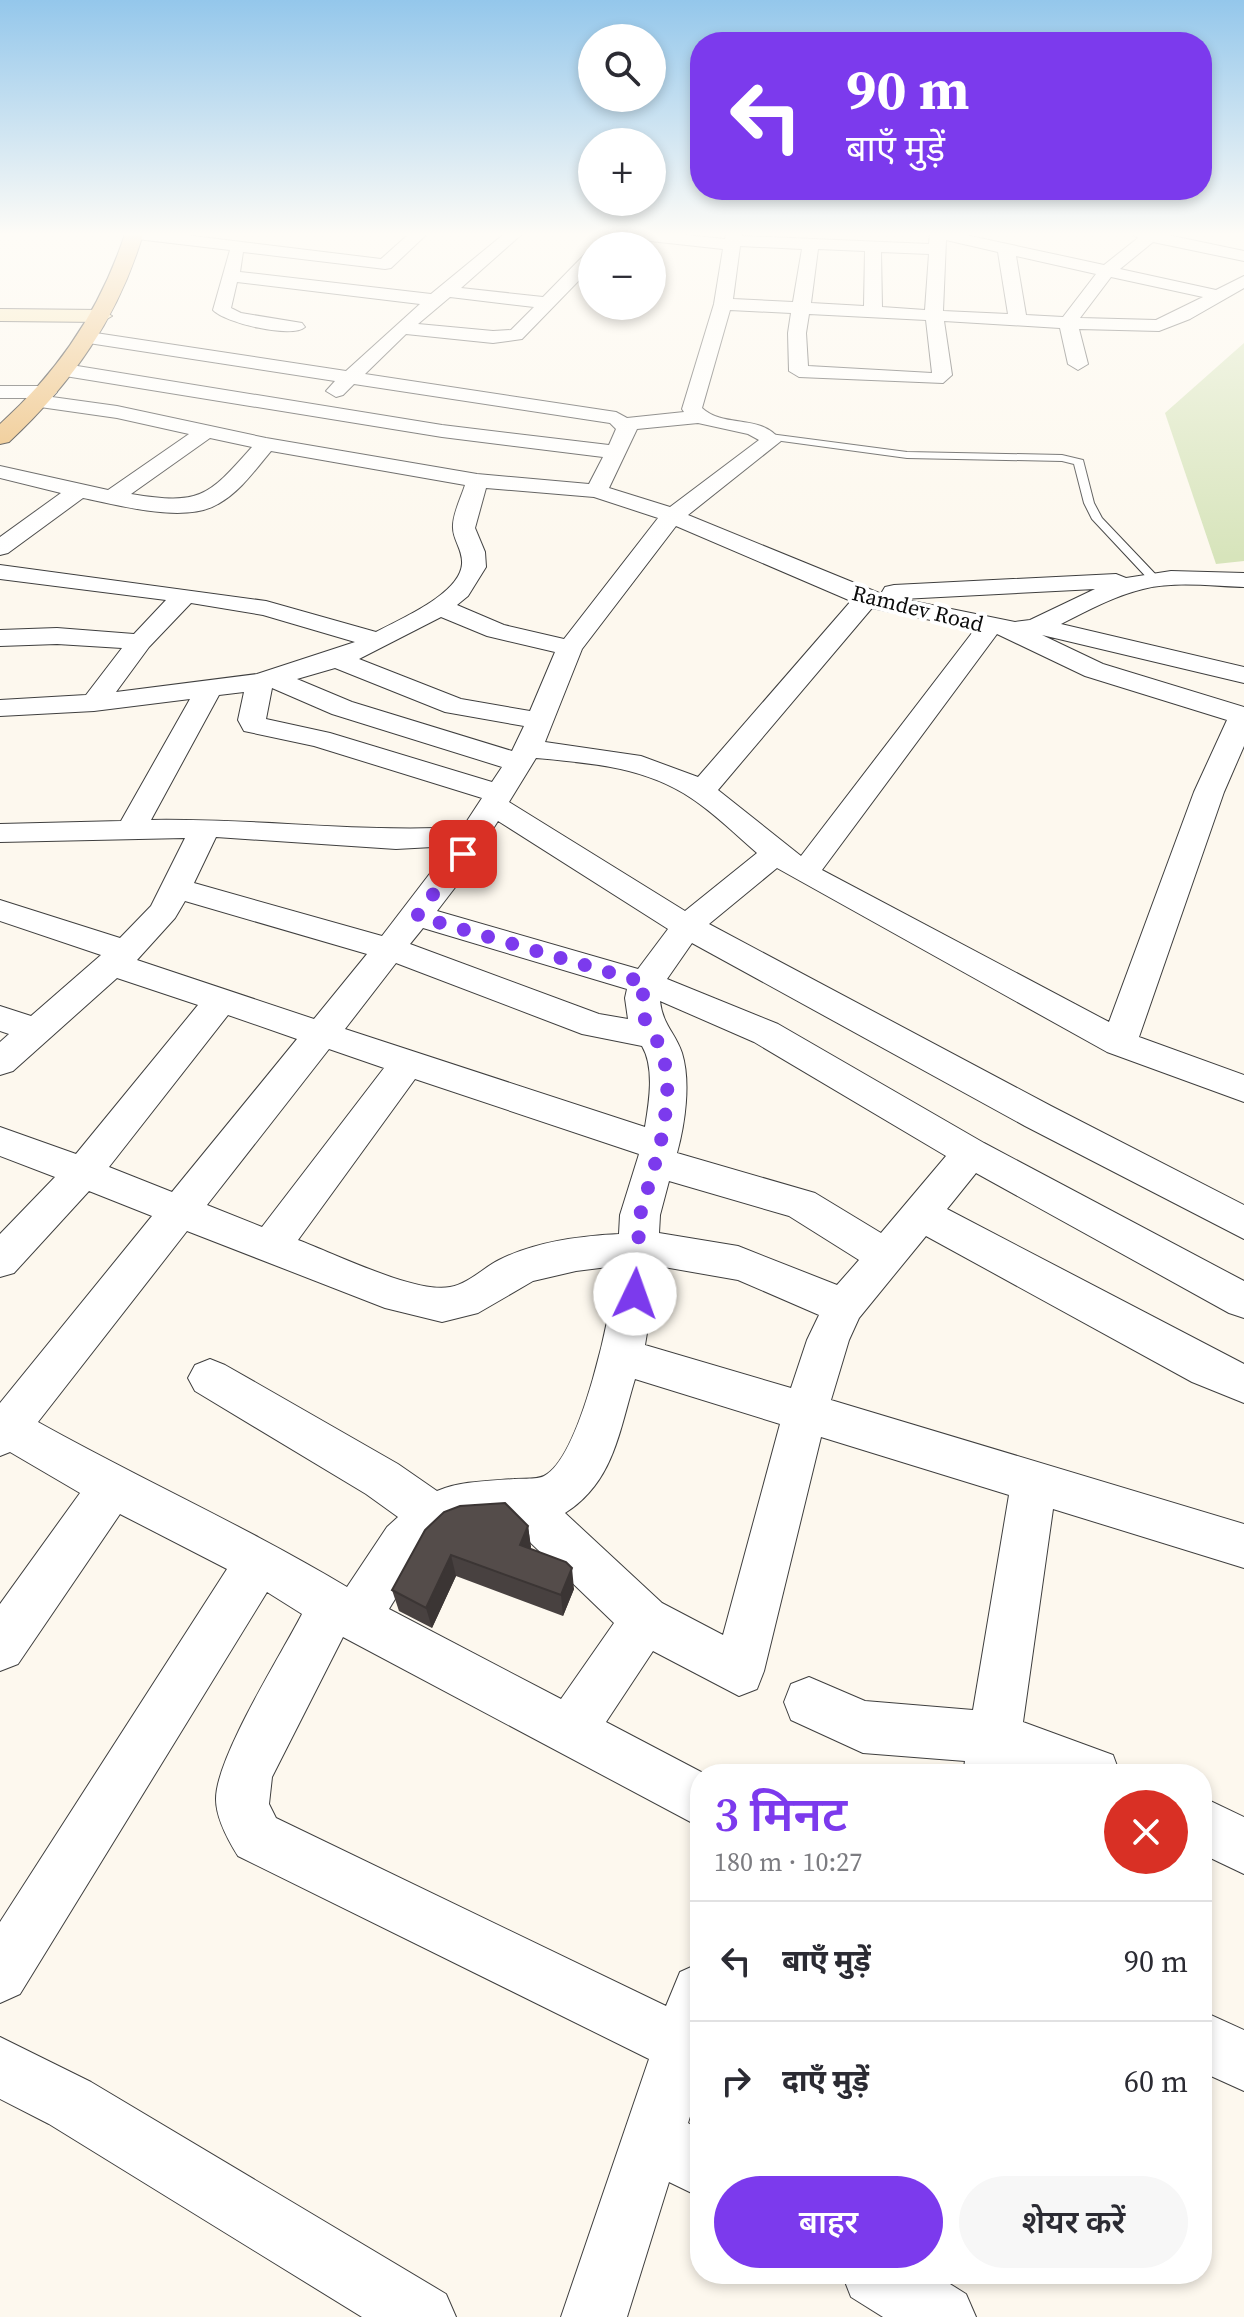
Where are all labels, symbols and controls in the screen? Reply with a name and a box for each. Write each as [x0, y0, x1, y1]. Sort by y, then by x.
map controls [578, 24, 666, 320]
button: search [578, 24, 666, 112]
text: 90 m [846, 51, 969, 128]
icon: left [714, 64, 818, 168]
text: बाएँ मुड़ें [846, 124, 945, 173]
button: + [578, 128, 666, 216]
button: − [578, 232, 666, 320]
street label: Ramdev Road [849, 577, 988, 639]
pin [429, 820, 497, 888]
icon: arrive [441, 832, 485, 876]
position arrow [593, 1252, 677, 1336]
text: 3 मिनट [714, 1781, 847, 1847]
button: close [1104, 1790, 1188, 1874]
text: 180 m · 10:27 [714, 1844, 862, 1880]
icon: left [714, 1939, 758, 1983]
text: बाएँ मुड़ें [782, 1940, 871, 1981]
text: 90 m [1124, 1941, 1188, 1982]
icon: right [714, 2059, 758, 2103]
text: दाएँ मुड़ें [782, 2060, 869, 2101]
text: 60 m [1124, 2061, 1188, 2102]
button: बाहर [714, 2176, 943, 2268]
button: शेयर करें [959, 2176, 1188, 2268]

